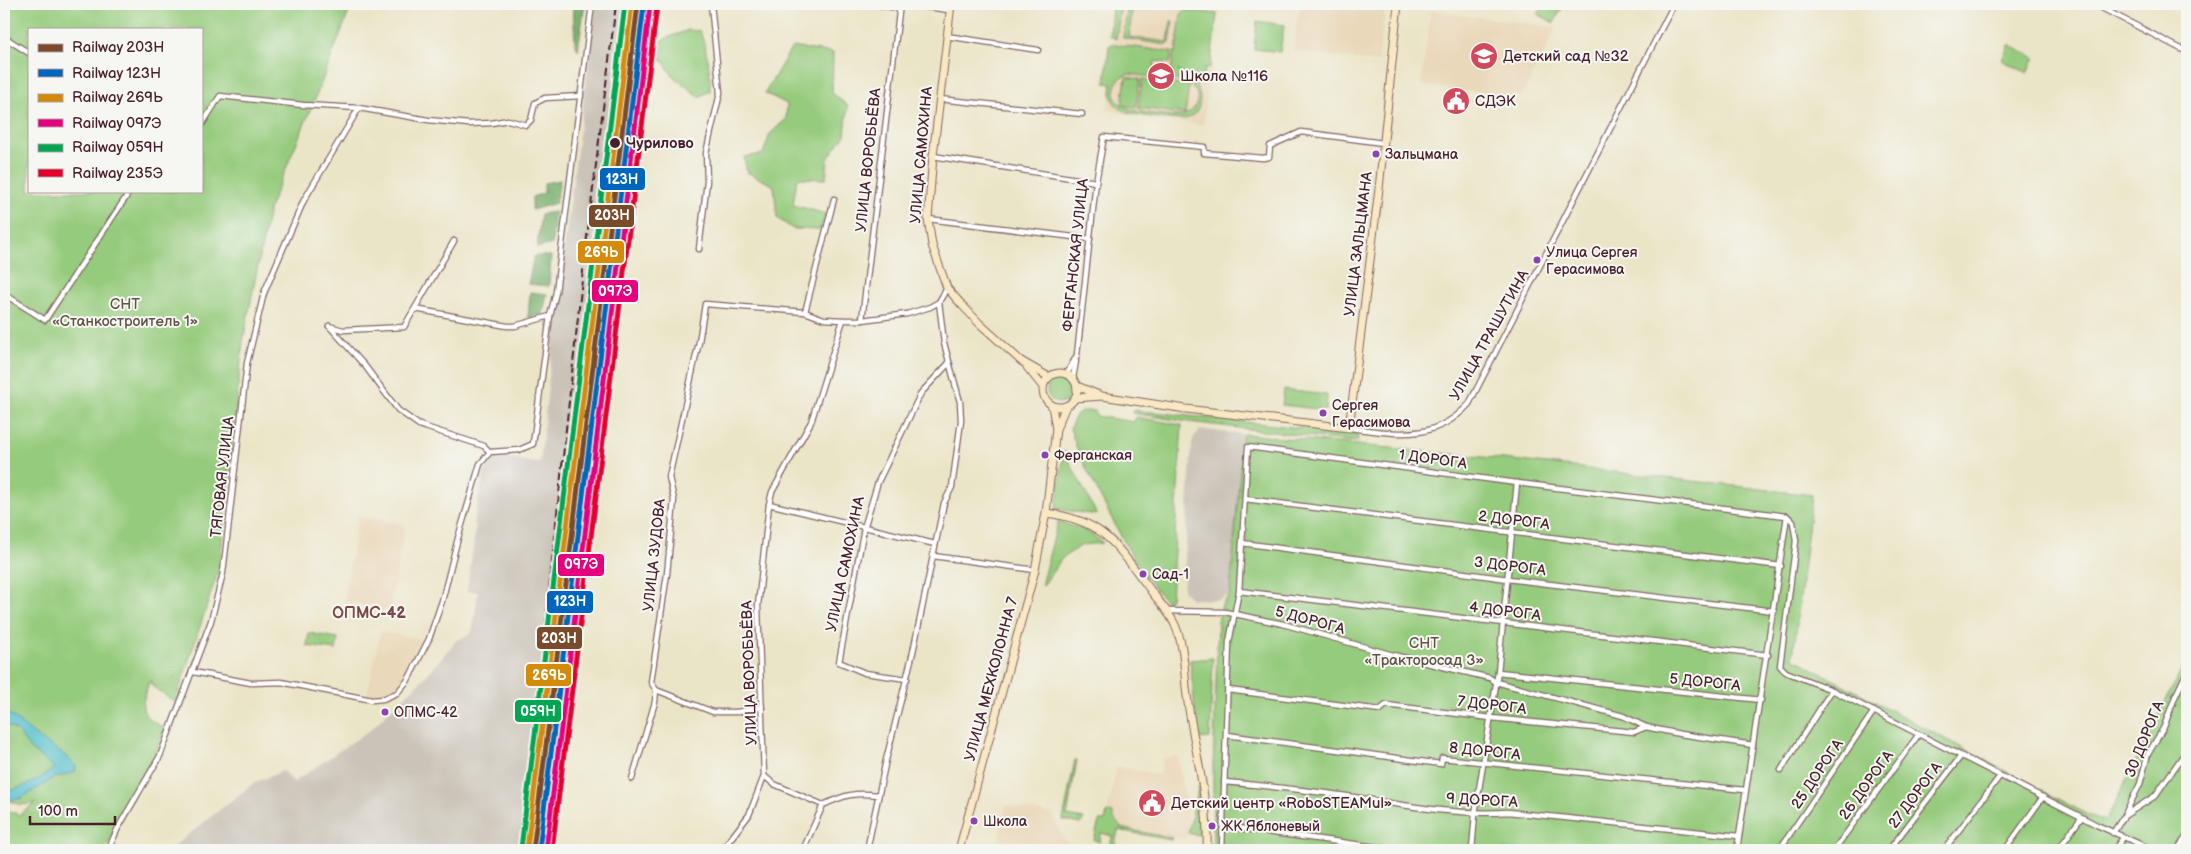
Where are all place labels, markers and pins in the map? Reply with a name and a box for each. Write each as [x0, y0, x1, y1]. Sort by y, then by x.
school or university icon: Детский сад №32 [1469, 41, 1499, 71]
place label: Детский сад №32 [1503, 47, 1629, 66]
school or university icon: Школа №116 [1146, 61, 1176, 91]
place label: Школа №116 [1180, 67, 1268, 86]
public building icon: СДЭК [1441, 86, 1471, 116]
place label: СДЭК [1475, 92, 1516, 111]
place label: Чурилово [626, 134, 694, 153]
marker: Чурилово [608, 136, 622, 150]
place label: Зальцмана [1385, 146, 1459, 163]
marker: Зальцмана [1371, 149, 1381, 159]
place label: Улица Сергея Герасимова [1546, 244, 1638, 278]
marker: Улица Сергея Герасимова [1532, 255, 1542, 265]
place label: Сергея Герасимова [1332, 397, 1411, 431]
marker: Сергея Герасимова [1318, 408, 1328, 418]
place label: Ферганская [1054, 447, 1132, 464]
marker: Ферганская [1040, 450, 1050, 460]
place label: Сад-1 [1152, 566, 1189, 583]
marker: Сад-1 [1138, 569, 1148, 579]
place label: ОПМС-42 [394, 704, 458, 721]
marker: ОПМС-42 [380, 707, 390, 717]
public building icon: Детский центр «RoboSTEAMul» [1137, 788, 1167, 818]
place label: Детский центр «RoboSTEAMul» [1171, 794, 1392, 813]
place label: Школа [983, 813, 1028, 830]
marker: Школа [969, 816, 979, 826]
place label: ЖК Яблоневый [1221, 818, 1320, 835]
marker: ЖК Яблоневый [1207, 821, 1217, 831]

